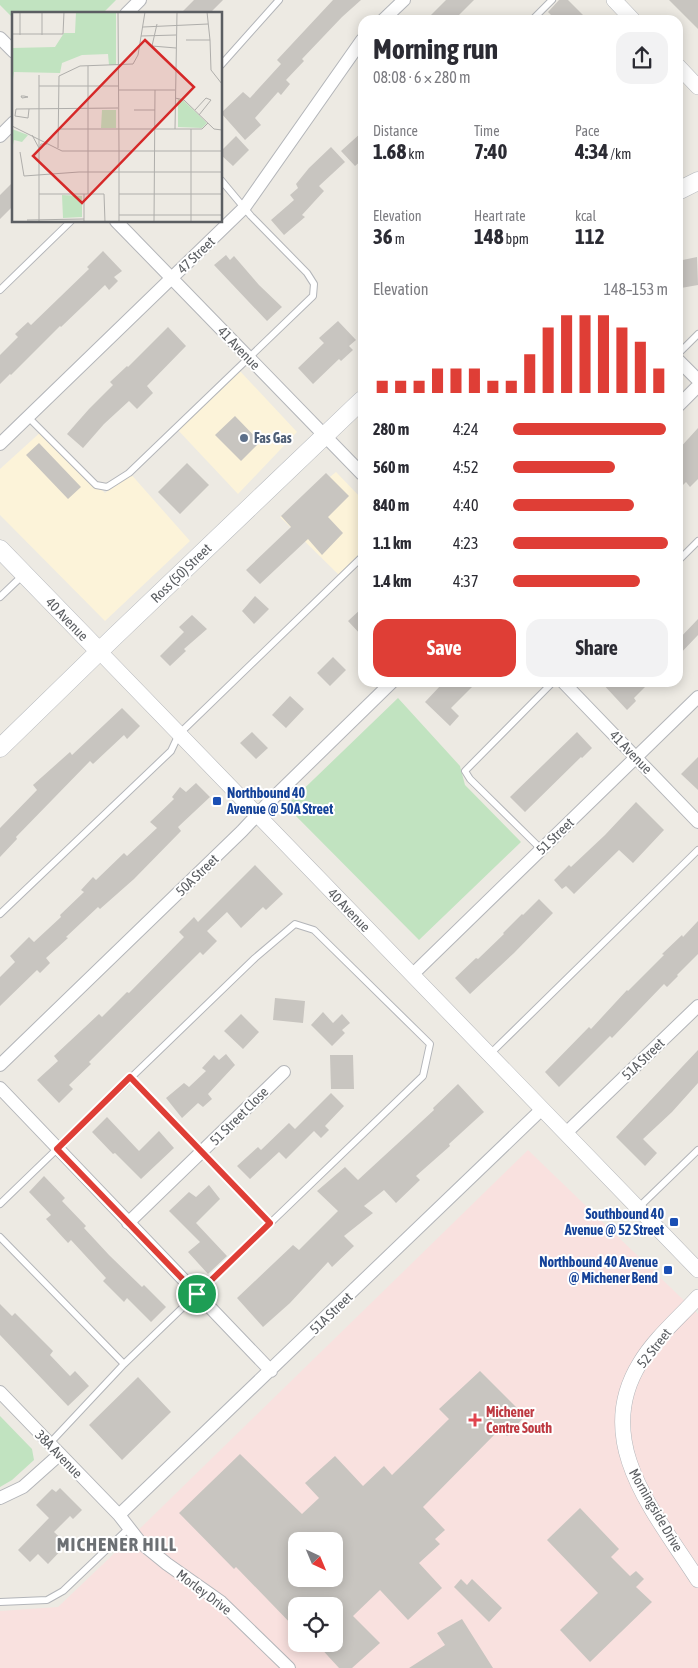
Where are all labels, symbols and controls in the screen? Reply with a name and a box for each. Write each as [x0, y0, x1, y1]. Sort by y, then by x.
inset map [12, 12, 222, 222]
button: share [616, 32, 668, 84]
text: Morning run [373, 33, 498, 65]
text: 08:08 · 6 × 280 m [373, 68, 471, 86]
text: Distance [373, 123, 418, 139]
text: Time [474, 123, 500, 139]
text: Pace [575, 123, 600, 139]
text: 1.68 [373, 139, 406, 163]
text: 7:40 [474, 139, 507, 163]
text: 4:34 [575, 139, 608, 163]
text: km [406, 146, 425, 162]
text: /km [608, 146, 631, 162]
text: Elevation [373, 208, 422, 224]
text: Heart rate [474, 208, 526, 224]
text: kcal [575, 208, 596, 224]
text: 36 [373, 224, 393, 248]
text: 148 [474, 224, 504, 248]
text: 112 [575, 224, 605, 248]
text: m [393, 231, 405, 247]
text: bpm [504, 231, 529, 247]
street label: 47 Street [174, 233, 218, 277]
text: Elevation [373, 280, 428, 298]
text: 148–153 m [604, 280, 668, 298]
street label: 41 Avenue [215, 323, 263, 373]
text: 280 m [373, 420, 409, 438]
text: 4:24 [453, 420, 478, 438]
place label: Fas Gas [254, 430, 292, 446]
marker: Fas Gas [238, 432, 250, 444]
text: 560 m [373, 458, 409, 476]
text: 4:52 [453, 458, 478, 476]
text: 840 m [373, 496, 409, 514]
text: 4:40 [453, 496, 478, 514]
text: 1.1 km [373, 534, 412, 552]
text: 4:23 [453, 534, 478, 552]
street label: Ross (50) Street [147, 540, 215, 606]
text: 1.4 km [373, 572, 412, 590]
text: 4:37 [453, 572, 478, 590]
street label: 40 Avenue [43, 594, 91, 644]
button: Save [373, 619, 516, 677]
button: Share [526, 619, 668, 677]
street label: 41 Avenue [607, 727, 655, 777]
place label: Northbound 40 Avenue @ 50A Street [226, 785, 333, 817]
marker: Northbound 40 Avenue @ 50A Street [211, 795, 223, 807]
street label: 51 Street [533, 814, 577, 858]
street label: 50A Street [173, 851, 221, 899]
street label: 40 Avenue [325, 885, 373, 935]
street label: 51A Street [619, 1035, 667, 1083]
street label: 51 Street Close [207, 1084, 271, 1148]
place label: Southbound 40 Avenue @ 52 Street [564, 1206, 664, 1238]
marker: Southbound 40 Avenue @ 52 Street [668, 1216, 680, 1228]
place label: Northbound 40 Avenue @ Michener Bend [539, 1254, 658, 1286]
marker: Northbound 40 Avenue @ Michener Bend [662, 1264, 674, 1276]
pin [176, 1273, 218, 1315]
icon: arrive [183, 1280, 211, 1308]
street label: 51A Street [307, 1289, 355, 1337]
street label: 52 Street [634, 1325, 674, 1371]
place label: Michener Centre South [486, 1404, 552, 1436]
marker: Michener Centre South [468, 1413, 482, 1427]
street label: 38A Avenue [32, 1427, 86, 1481]
street label: Morningside Drive [626, 1466, 686, 1554]
north arrow [288, 1532, 342, 1588]
map controls [288, 1532, 343, 1652]
district label: MICHENER HILL [57, 1533, 177, 1555]
street label: Morley Drive [173, 1566, 235, 1618]
button: locate [288, 1597, 343, 1652]

